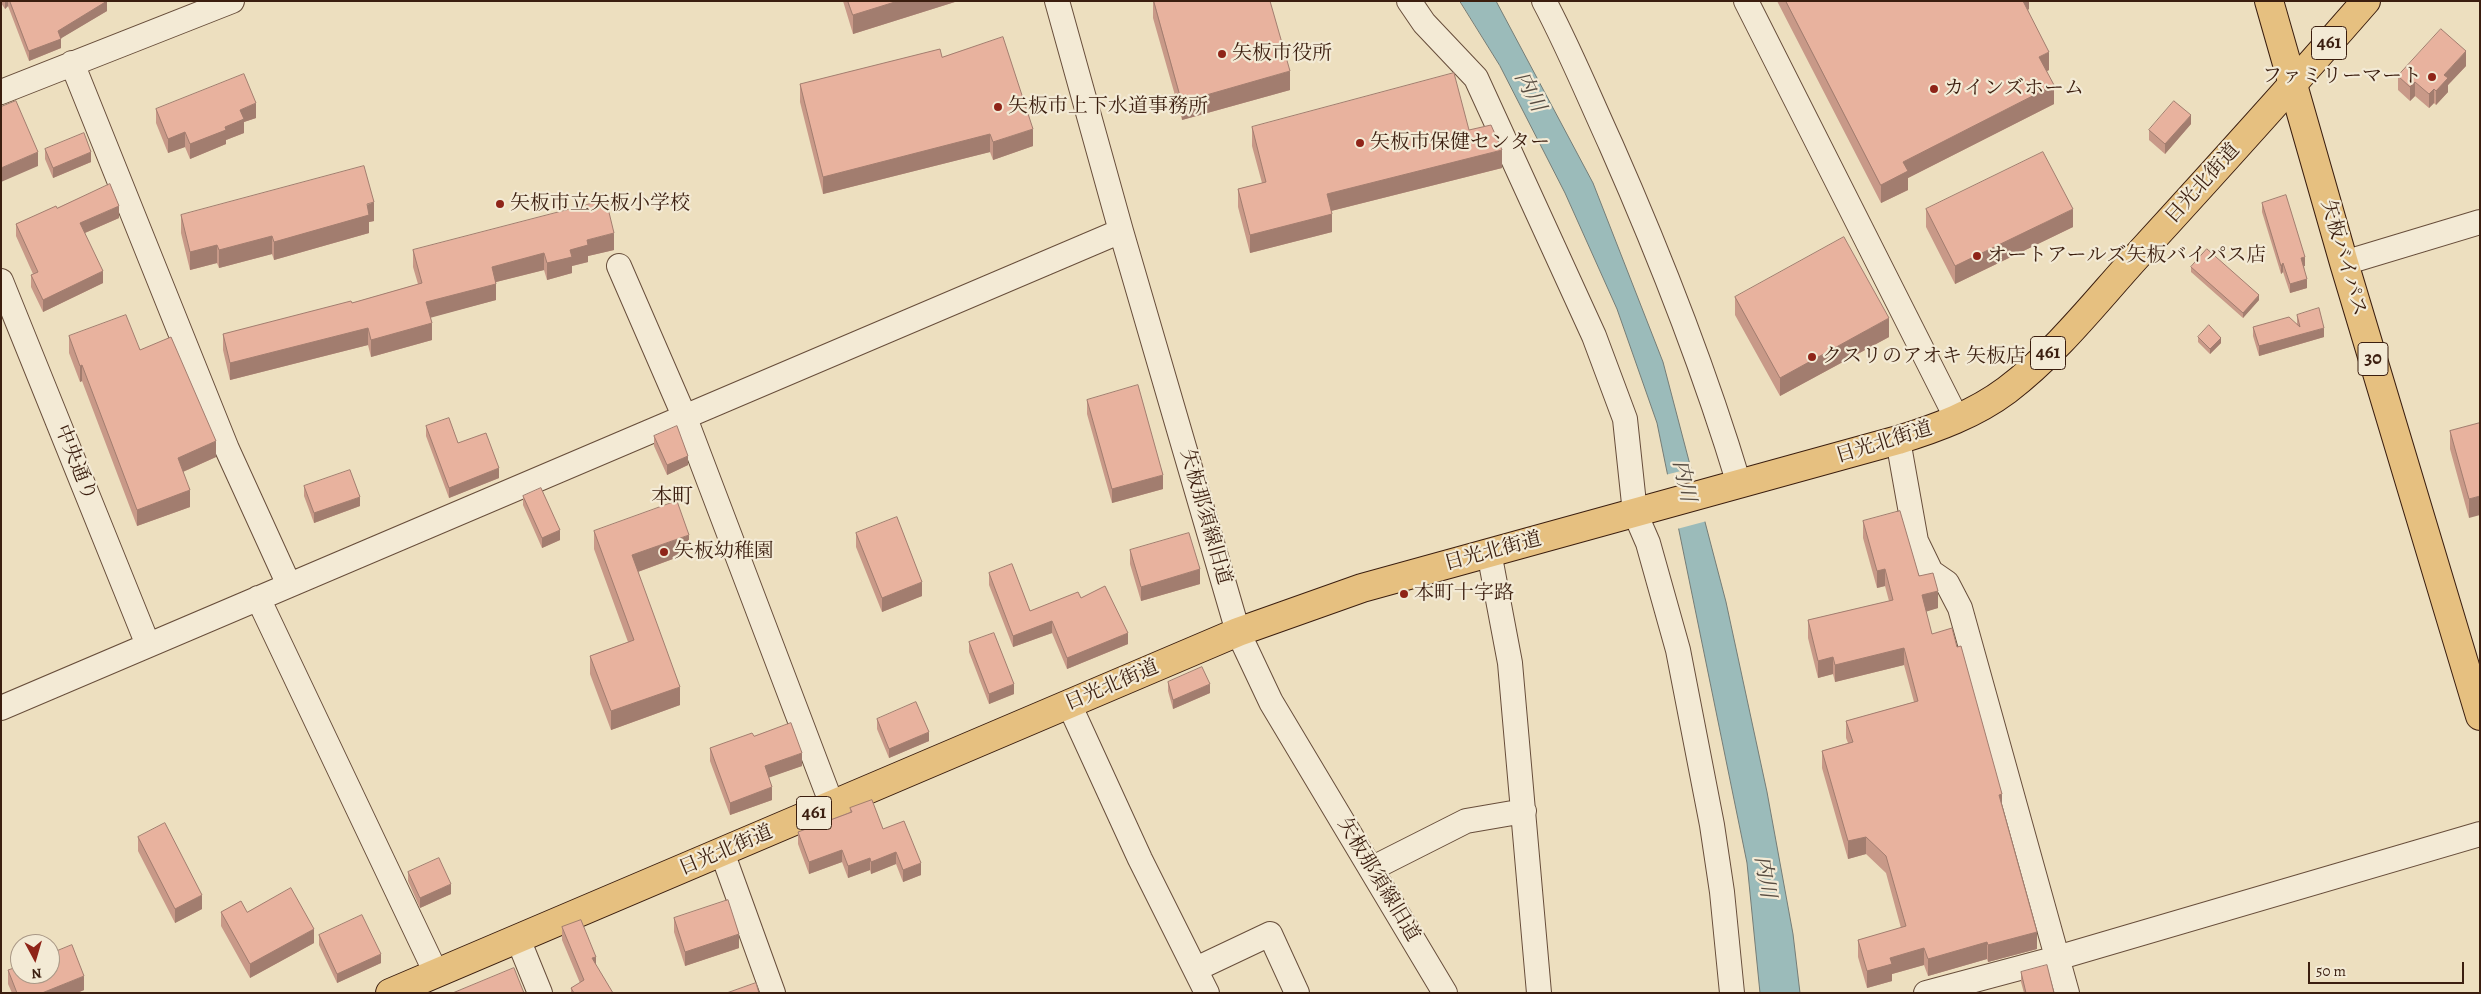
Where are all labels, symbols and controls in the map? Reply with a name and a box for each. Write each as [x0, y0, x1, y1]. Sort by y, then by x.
road number: 461 [2312, 26, 2346, 59]
place label: 矢板市役所 [1232, 42, 1332, 66]
marker: 矢板市役所 [1216, 48, 1228, 60]
place label: ファミリーマート [2262, 65, 2422, 89]
water label: 内川 [1508, 68, 1550, 116]
marker: ファミリーマート [2426, 71, 2438, 83]
place label: カインズホーム [1944, 77, 2084, 101]
marker: カインズホーム [1928, 83, 1940, 95]
place label: 矢板市上下水道事務所 [1008, 95, 1208, 119]
marker: 矢板市上下水道事務所 [992, 101, 1004, 113]
place label: 矢板市保健センター [1370, 131, 1550, 155]
marker: 矢板市保健センター [1354, 137, 1366, 149]
street label: 日光北街道 [2161, 139, 2245, 229]
place label: 矢板市立矢板小学校 [510, 192, 690, 216]
street label: 矢板バイパス [2315, 197, 2371, 319]
marker: 矢板市立矢板小学校 [494, 198, 506, 210]
place label: オートアールズ矢板バイパス店 [1987, 244, 2266, 268]
marker: オートアールズ矢板バイパス店 [1971, 250, 1983, 262]
road number: 461 [2030, 336, 2066, 369]
road number: 30 [2358, 342, 2388, 376]
place label: クスリのアオキ 矢板店 [1822, 345, 2026, 369]
marker: クスリのアオキ 矢板店 [1806, 351, 1818, 363]
street label: 日光北街道 [1833, 417, 1935, 469]
street label: 中央通り [49, 421, 101, 505]
street label: 矢板那須線旧道 [1174, 446, 1236, 588]
water label: 内川 [1666, 458, 1700, 504]
district label: 本町 [651, 485, 693, 511]
street label: 日光北街道 [1442, 527, 1544, 577]
place label: 矢板幼稚園 [674, 540, 774, 564]
marker: 矢板幼稚園 [658, 546, 670, 558]
place label: 本町十字路 [1414, 582, 1514, 606]
marker: 本町十字路 [1398, 588, 1410, 600]
street label: 日光北街道 [1061, 655, 1163, 717]
road number: 461 [796, 796, 832, 830]
street label: 矢板那須線旧道 [1332, 814, 1424, 946]
street label: 日光北街道 [675, 820, 777, 882]
water label: 内川 [1748, 854, 1780, 900]
north arrow [10, 934, 60, 984]
scale bar [2311, 952, 2467, 984]
text: 50 m [2316, 961, 2346, 981]
text: N [30, 963, 43, 983]

